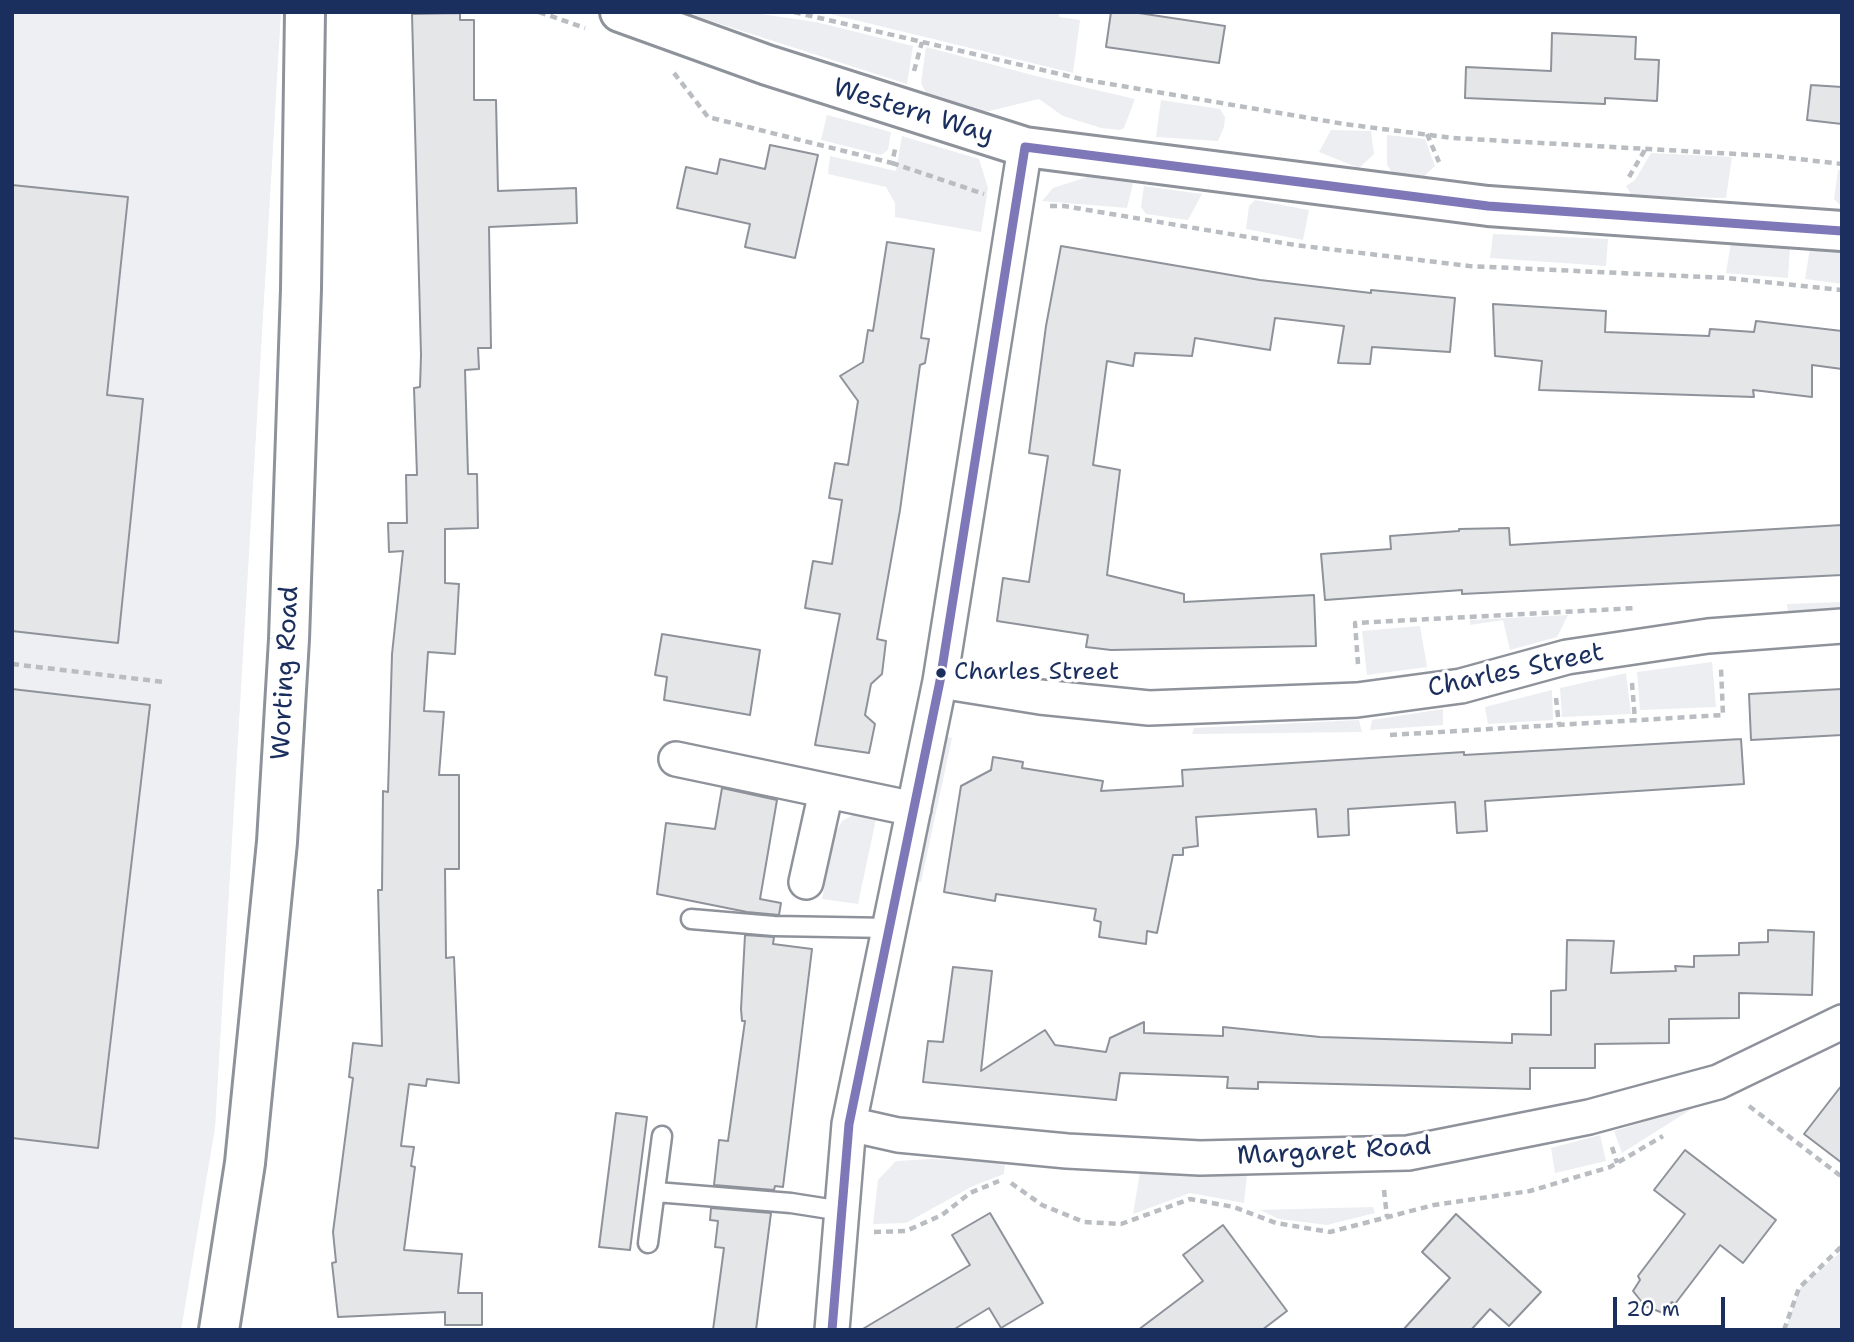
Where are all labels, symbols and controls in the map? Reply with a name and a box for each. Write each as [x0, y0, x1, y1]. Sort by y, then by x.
street label: Western Way [829, 73, 997, 151]
street label: Worting Road [266, 585, 306, 761]
street label: Charles Street [1425, 637, 1607, 705]
place label: Charles Street [954, 659, 1119, 687]
marker: Charles Street [934, 666, 948, 680]
street label: Margaret Road [1236, 1131, 1432, 1173]
scale bar [1616, 1282, 1728, 1326]
text: 20 m [1626, 1295, 1680, 1323]

